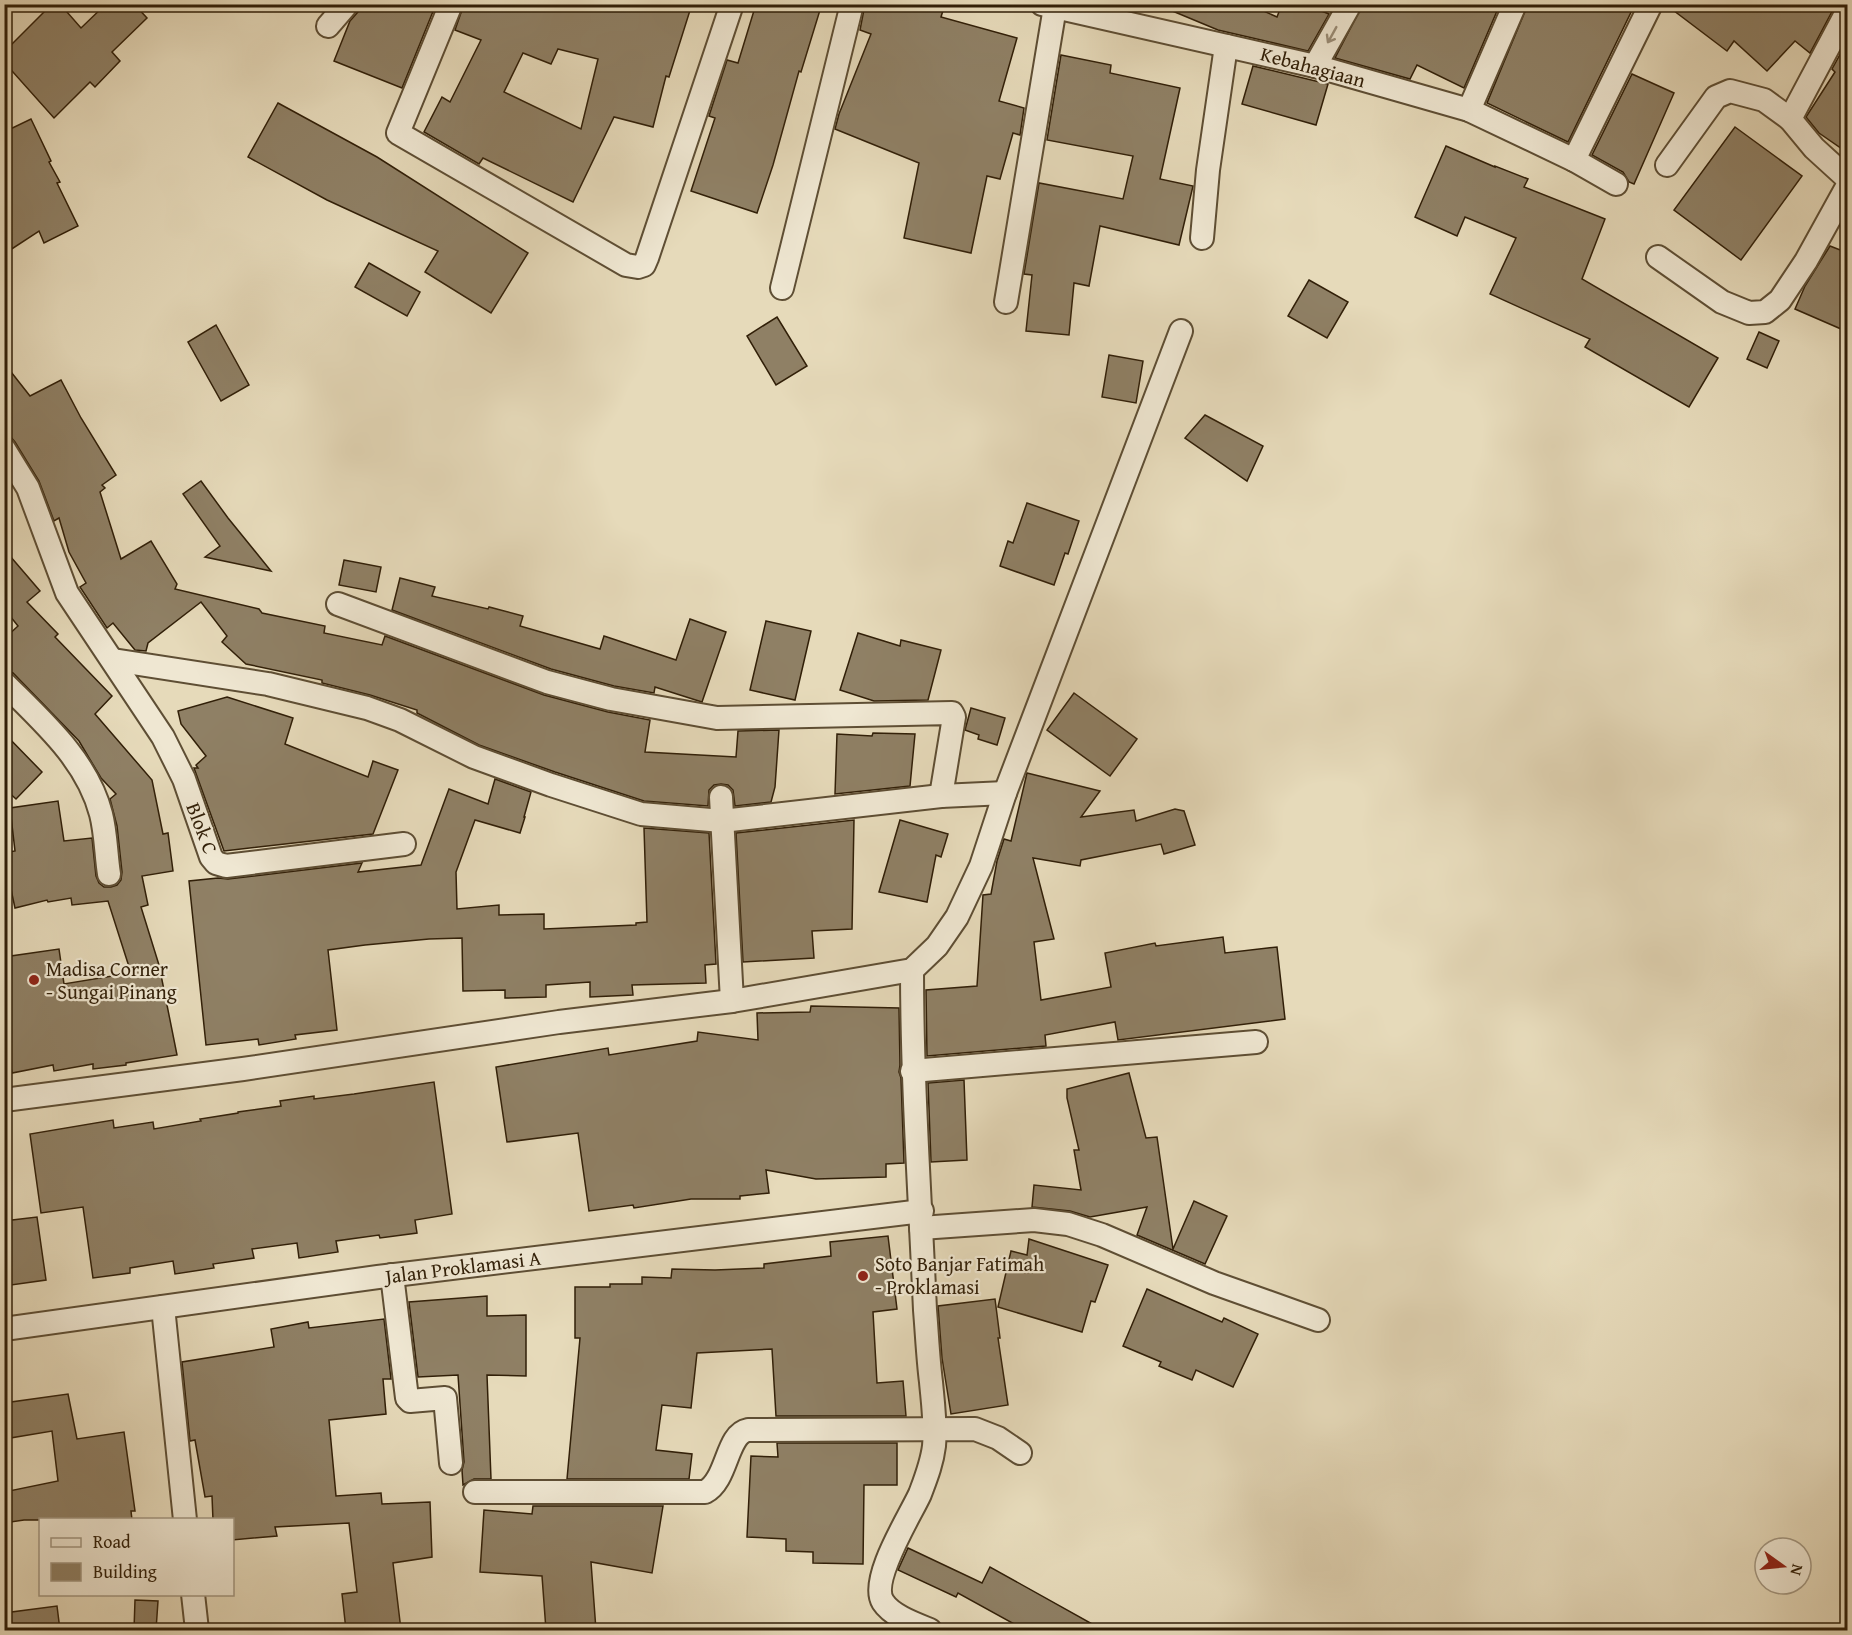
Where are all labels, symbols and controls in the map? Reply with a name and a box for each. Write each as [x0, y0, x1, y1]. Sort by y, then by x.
one-way arrow [1326, 27, 1338, 44]
street label: Kebahagiaan [1257, 39, 1369, 94]
street label: Blok C [180, 798, 225, 858]
place label: Madisa Corner - Sungai Pinang [46, 954, 177, 1006]
marker: Madisa Corner - Sungai Pinang [27, 973, 41, 987]
street label: Jalan Proklamasi A [381, 1243, 542, 1291]
place label: Soto Banjar Fatimah - Proklamasi [875, 1249, 1044, 1301]
marker: Soto Banjar Fatimah - Proklamasi [856, 1269, 870, 1283]
legend [39, 1518, 234, 1596]
text: Road [93, 1528, 131, 1555]
north arrow [1753, 1536, 1813, 1596]
text: Building [93, 1558, 157, 1585]
text: N [1784, 1562, 1810, 1578]

